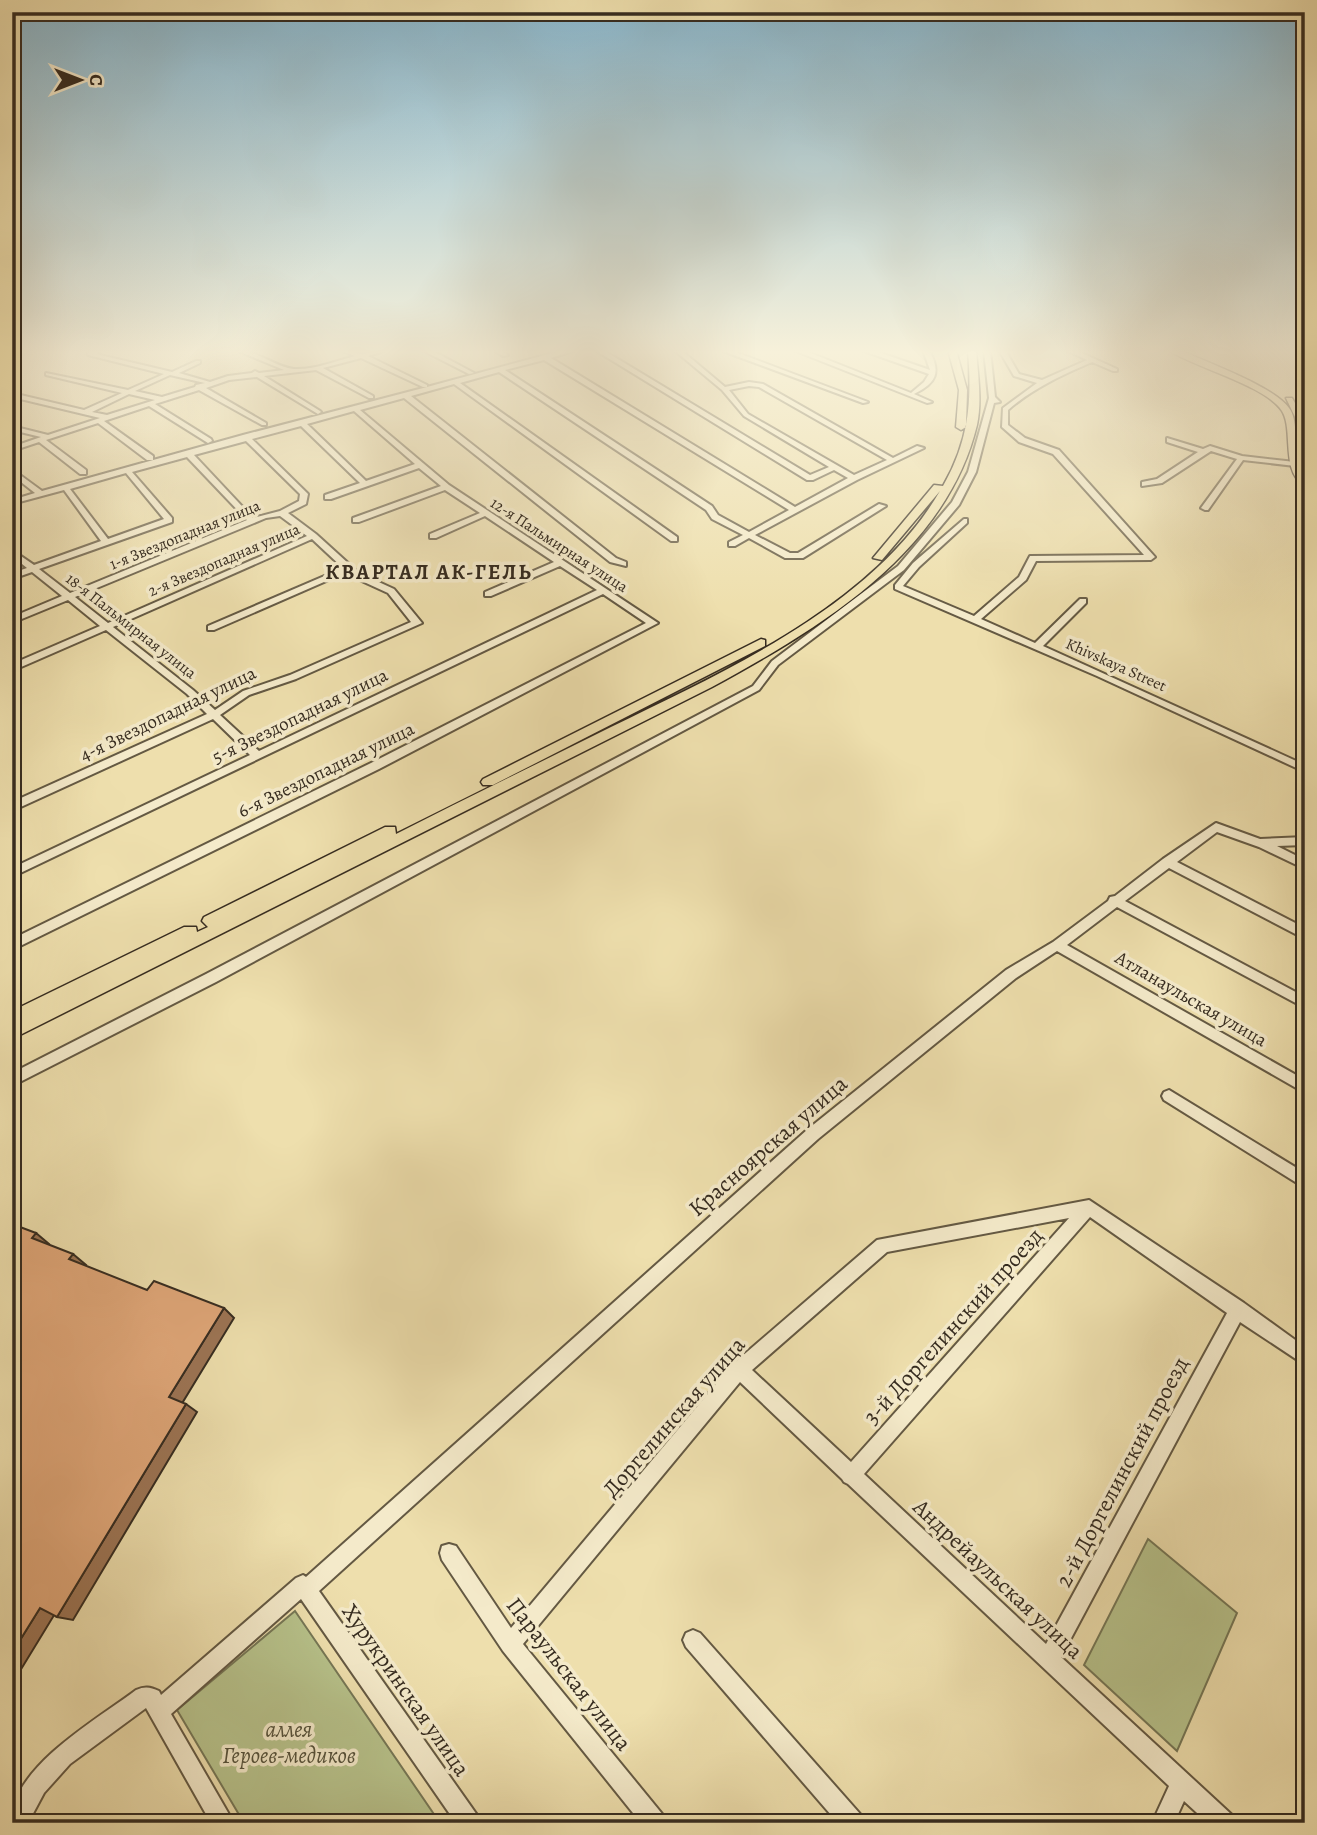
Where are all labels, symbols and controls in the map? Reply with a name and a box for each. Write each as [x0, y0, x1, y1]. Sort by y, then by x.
north arrow [46, 46, 116, 116]
text: С [83, 74, 109, 86]
street label: 12-я Пальмирная улица [486, 492, 633, 598]
street label: 1-я Звездопадная улица [106, 494, 264, 575]
street label: 2-я Звездопадная улица [145, 518, 304, 602]
district label: КВАРТАЛ АК-ГЕЛЬ [325, 558, 533, 586]
street label: 18-я Пальмирная улица [61, 568, 201, 684]
street label: Khivskaya Street [1062, 633, 1170, 697]
street label: 4-я Звездопадная улица [75, 660, 261, 768]
street label: 5-я Звездопадная улица [208, 662, 393, 770]
street label: 6-я Звездопадная улица [233, 716, 419, 824]
street label: Атланаульская улица [1109, 944, 1272, 1053]
street label: Красноярская улица [682, 1068, 854, 1224]
street label: 3-й Доргелинский проезд [856, 1221, 1050, 1431]
street label: Доргелинская улица [596, 1330, 753, 1504]
street label: 2-й Доргелинский проезд [1048, 1352, 1196, 1592]
street label: Андрейаульская улица [905, 1491, 1090, 1666]
street label: Параульская улица [499, 1591, 639, 1758]
street label: Хурукринская улица [335, 1597, 478, 1783]
park label: аллея Героев-медиков [222, 1714, 356, 1771]

